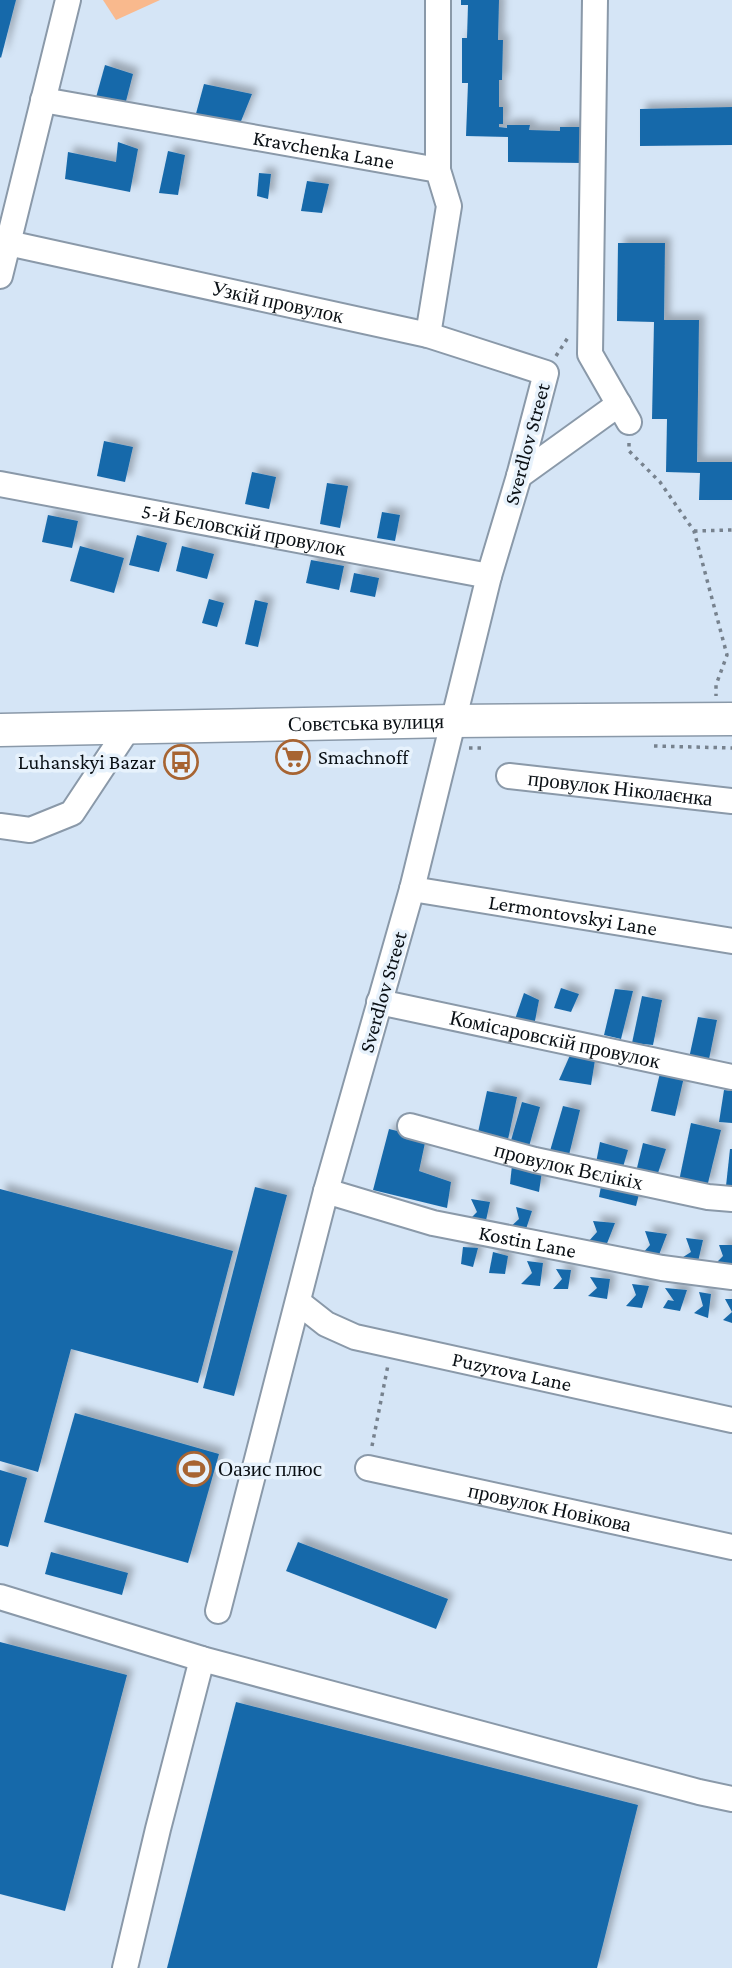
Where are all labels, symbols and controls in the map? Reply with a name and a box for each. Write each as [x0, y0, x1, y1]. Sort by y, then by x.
street label: Kravchenka Lane [251, 125, 396, 174]
street label: Узкій провулок [209, 276, 347, 328]
street label: Sverdlov Street [499, 379, 555, 508]
street label: 5-й Бєловскій провулок [140, 499, 349, 561]
street label: Совєтська вулиця [288, 709, 445, 736]
supermarket icon: Smachnoff [274, 738, 312, 776]
bus stop icon: Luhanskyi Bazar [162, 743, 200, 781]
place label: Smachnoff [318, 745, 410, 769]
place label: Luhanskyi Bazar [18, 750, 157, 774]
street label: провулок Ніколаєнка [527, 766, 715, 811]
street label: Lermontovskyi Lane [487, 890, 659, 941]
street label: Sverdlov Street [354, 928, 412, 1055]
street label: Комісаровскій провулок [448, 1005, 663, 1074]
street label: провулок Вєлікіх [492, 1138, 646, 1195]
street label: Kostin Lane [477, 1220, 578, 1263]
street label: Puzyrova Lane [450, 1347, 574, 1396]
sports icon: Оазис плюс [175, 1450, 213, 1488]
place label: Оазис плюс [218, 1457, 322, 1481]
street label: провулок Новікова [466, 1478, 634, 1537]

